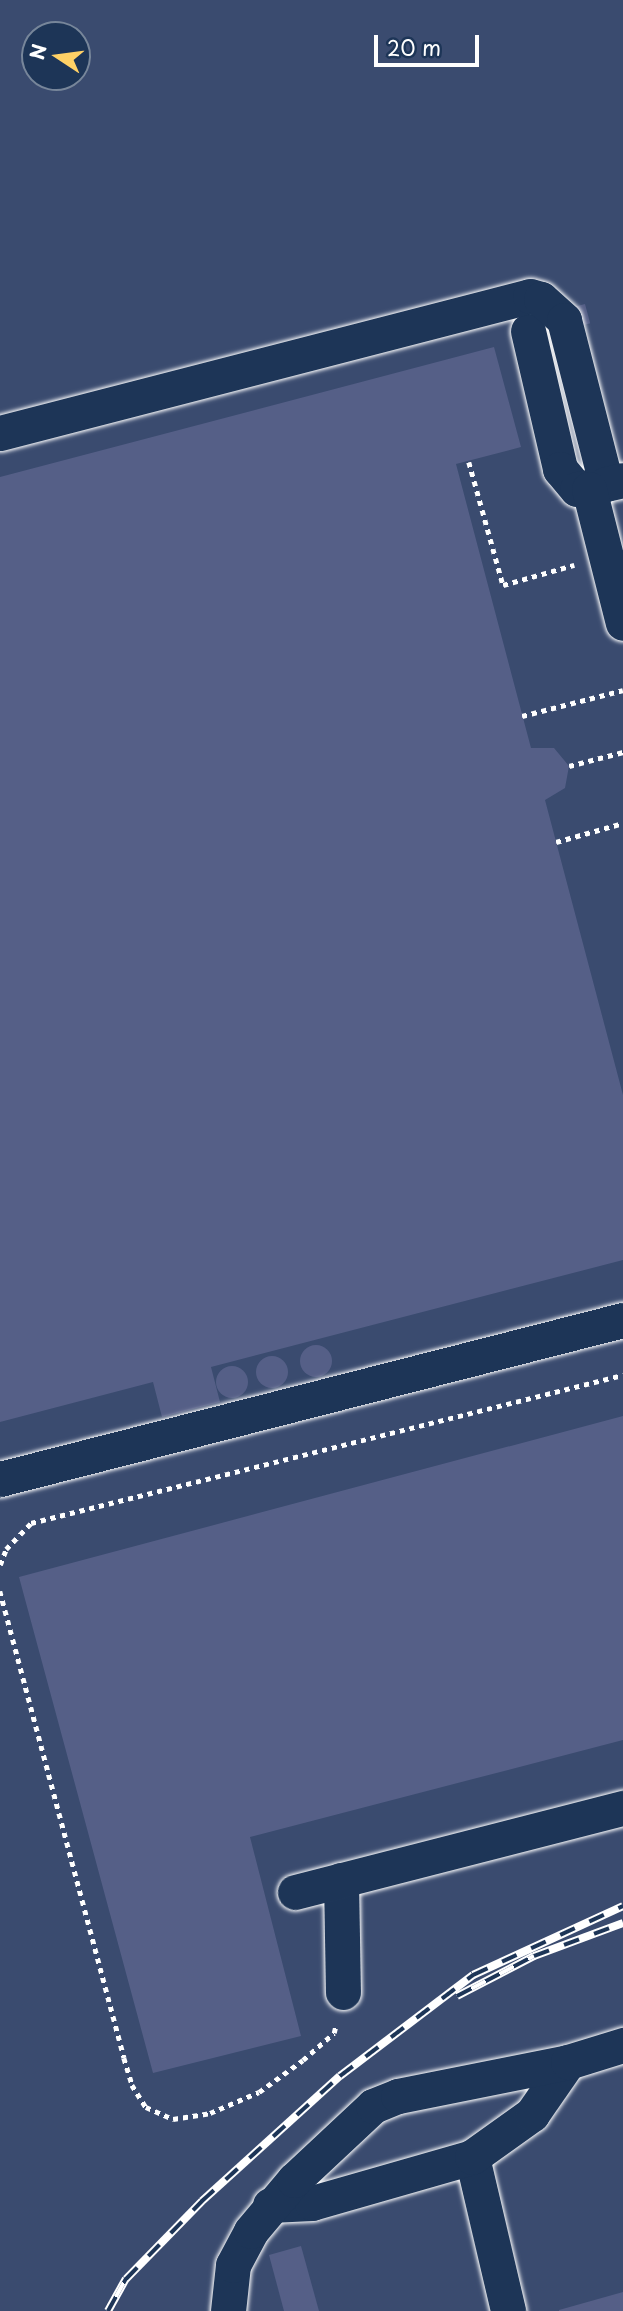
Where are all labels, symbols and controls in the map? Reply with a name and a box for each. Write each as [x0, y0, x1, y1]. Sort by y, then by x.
north arrow [21, 21, 91, 91]
scale bar [378, 21, 483, 65]
text: 20 m [387, 31, 441, 63]
text: N [22, 41, 53, 62]

